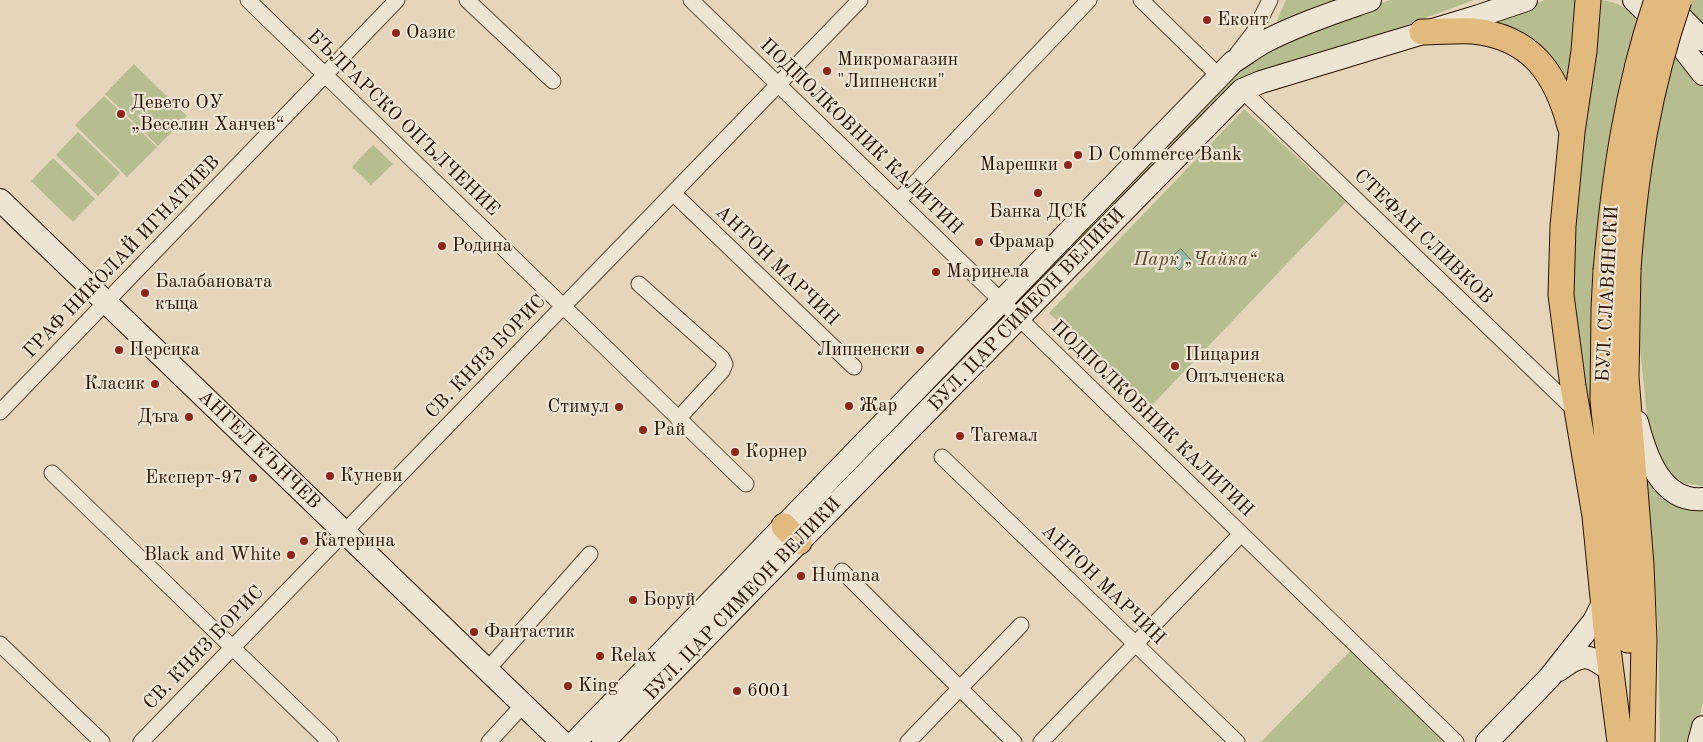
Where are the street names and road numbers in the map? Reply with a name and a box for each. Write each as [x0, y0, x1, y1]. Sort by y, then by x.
street label: БЪЛГАРСКО ОПЪЛЧЕНИЕ [302, 25, 504, 221]
street label: ПОДПОЛКОВНИК КАЛИТИН [755, 34, 967, 240]
street label: ГРАФ НИКОЛАЙ ИГНАТИЕВ [19, 151, 225, 363]
street label: СТЕФАН СЛИВКОВ [1349, 165, 1497, 309]
street label: АНТОН МАРЧИН [710, 201, 844, 331]
street label: БУЛ. ЦАР СИМЕОН ВЕЛИКИ [924, 204, 1130, 416]
street label: БУЛ. СЛАВЯНСКИ [1592, 205, 1624, 383]
street label: СВ. КНЯЗ БОРИС [421, 290, 551, 424]
street label: ПОДПОЛКОВНИК КАЛИТИН [1046, 316, 1258, 522]
street label: АНГЕЛ КЪНЧЕВ [193, 386, 325, 514]
street label: БУЛ. ЦАР СИМЕОН ВЕЛИКИ [640, 493, 846, 705]
street label: АНТОН МАРЧИН [1036, 520, 1170, 650]
street label: СВ. КНЯЗ БОРИС [139, 581, 269, 715]

